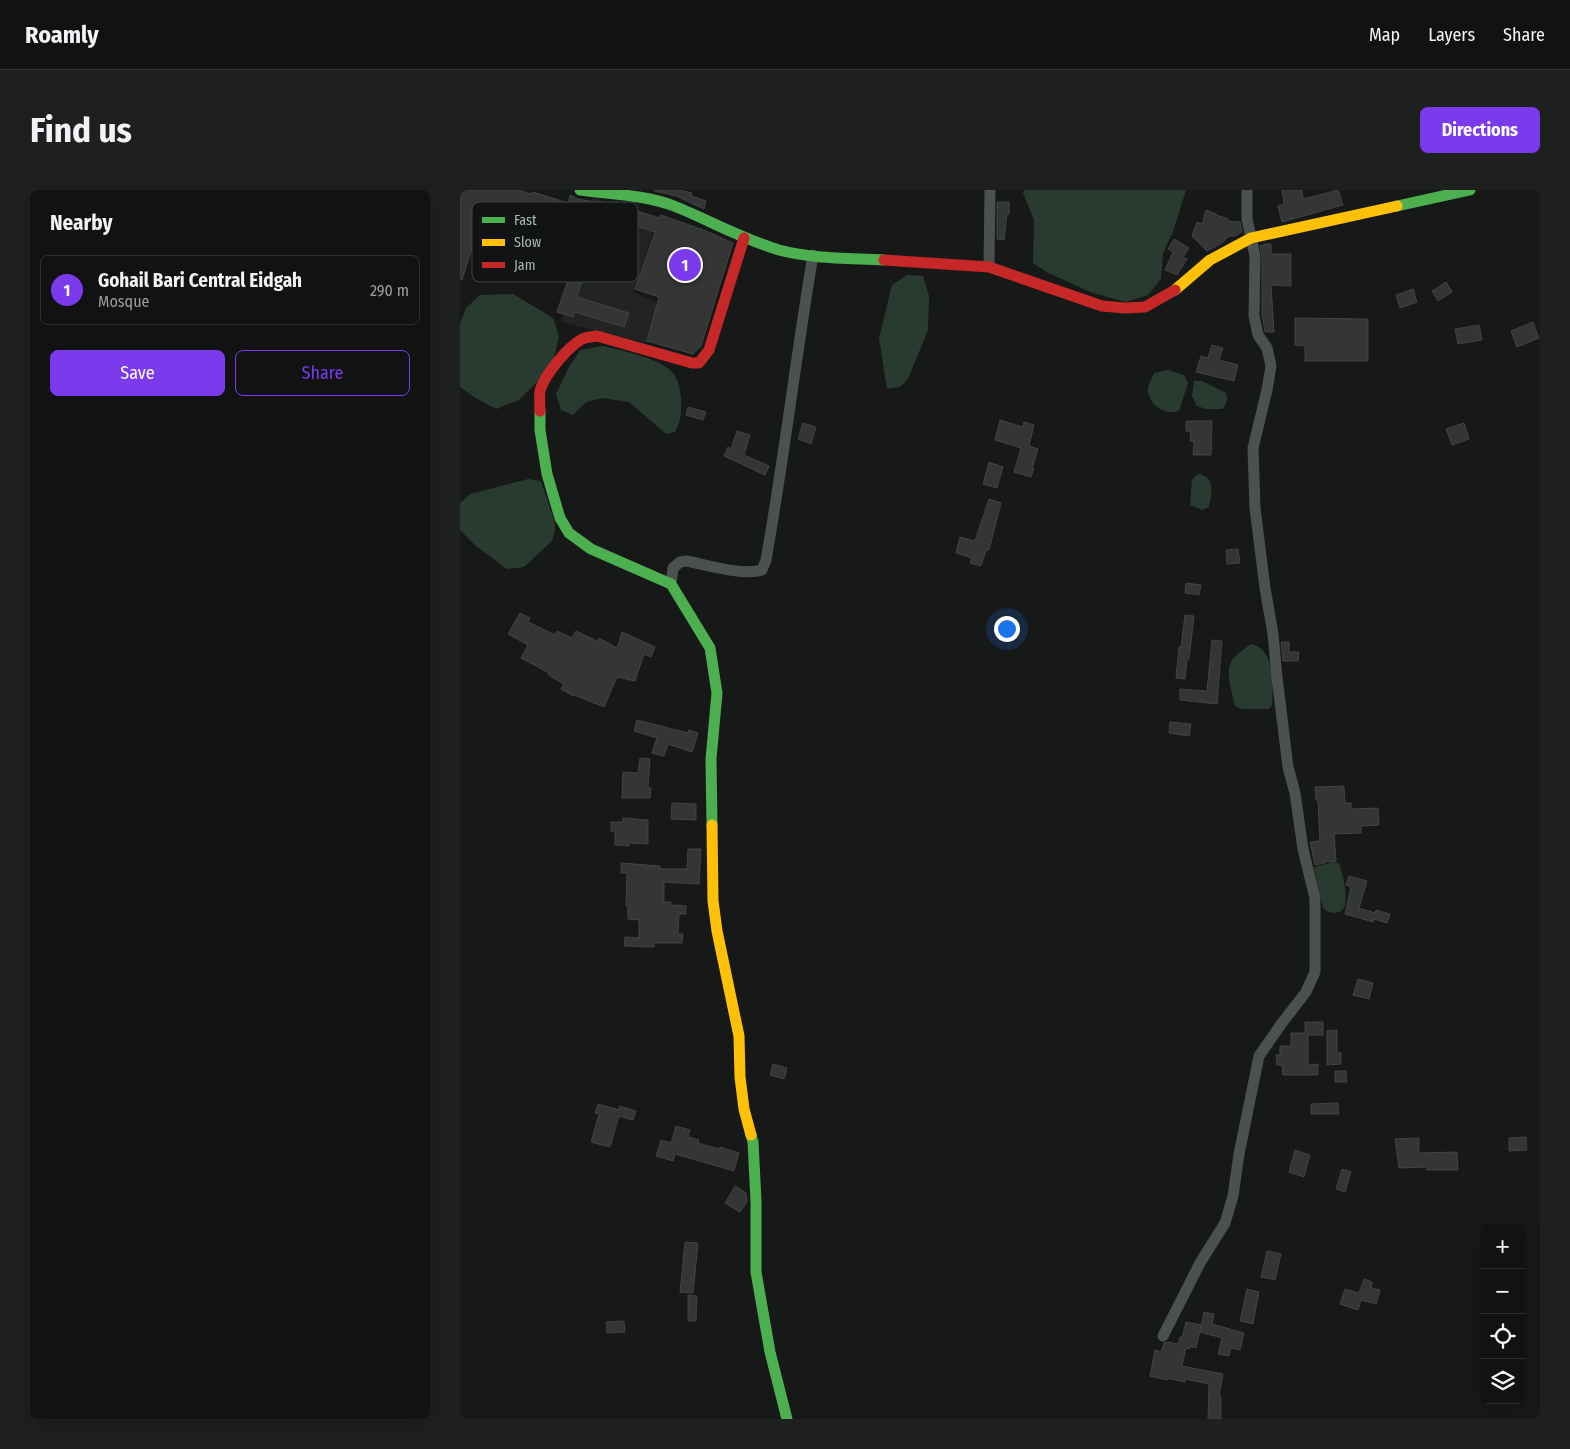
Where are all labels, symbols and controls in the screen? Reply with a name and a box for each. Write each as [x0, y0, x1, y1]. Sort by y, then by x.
text: Roamly [25, 21, 99, 49]
text: Map [1369, 24, 1400, 46]
text: Layers [1428, 24, 1475, 46]
text: Share [1503, 24, 1545, 46]
button: Directions [1420, 107, 1540, 153]
text: Find us [30, 109, 132, 151]
legend [472, 202, 638, 282]
text: Nearby [50, 210, 112, 236]
text: Fast [514, 212, 537, 229]
text: Slow [514, 234, 541, 251]
pin: 1 [669, 246, 701, 284]
text: Jam [514, 257, 535, 274]
text: Gohail Bari Central Eidgah [98, 269, 302, 292]
text: 1 [64, 281, 70, 300]
text: 290 m [370, 281, 409, 300]
text: Mosque [98, 292, 149, 311]
button: Save [50, 350, 225, 396]
button: Share [235, 350, 410, 396]
your location [994, 616, 1020, 642]
map controls [1480, 1224, 1525, 1404]
button: + [1480, 1224, 1525, 1269]
button: − [1480, 1269, 1525, 1314]
button: locate [1480, 1314, 1525, 1359]
button: layers [1480, 1359, 1525, 1404]

